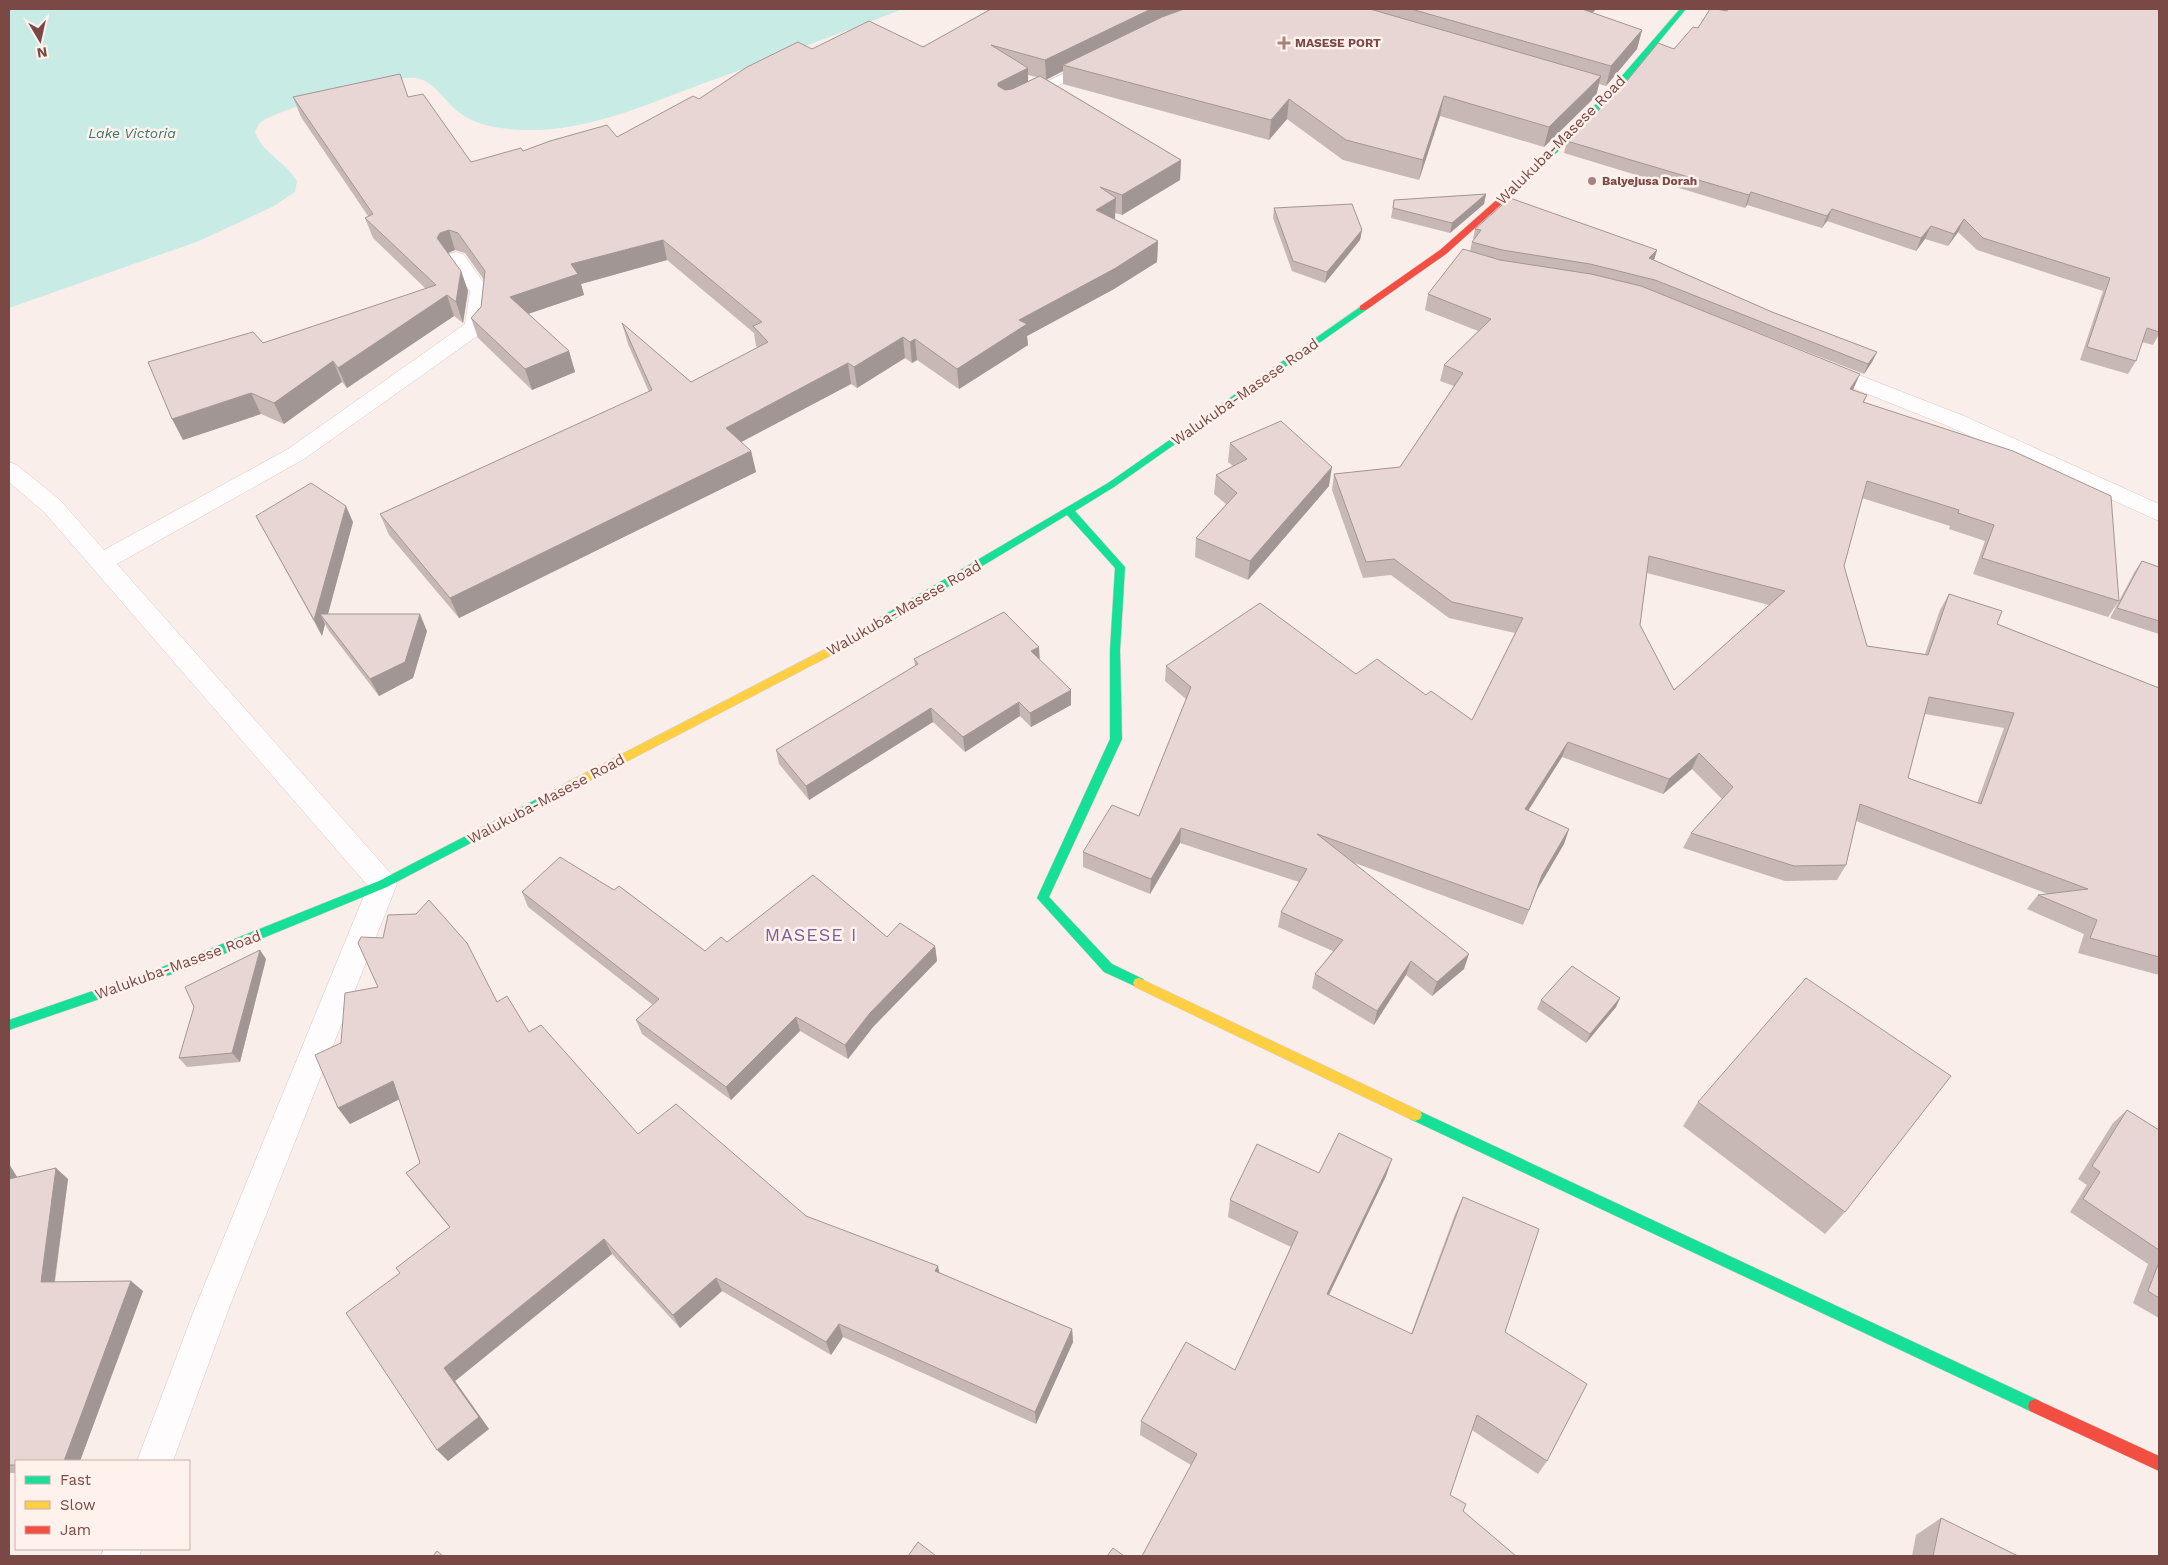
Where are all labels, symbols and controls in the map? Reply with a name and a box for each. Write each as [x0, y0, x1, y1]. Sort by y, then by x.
north arrow [15, 15, 65, 65]
marker: MASESE PORT [1277, 36, 1291, 50]
place label: MASESE PORT [1295, 36, 1381, 50]
text: N [36, 44, 48, 62]
street label: Walukuba-Masese Road [1493, 72, 1629, 208]
water label: Lake Victoria [88, 125, 176, 141]
place label: Balyejusa Dorah [1602, 174, 1697, 188]
marker: Balyejusa Dorah [1586, 175, 1598, 187]
street label: Walukuba-Masese Road [1168, 334, 1322, 450]
street label: Walukuba-Masese Road [824, 556, 984, 660]
street label: Walukuba-Masese Road [464, 750, 628, 848]
district label: MASESE I [765, 924, 857, 945]
street label: Walukuba-Masese Road [93, 927, 263, 1003]
legend [15, 1460, 190, 1550]
text: Fast [60, 1471, 92, 1489]
text: Slow [60, 1496, 96, 1514]
text: Jam [60, 1521, 91, 1539]

